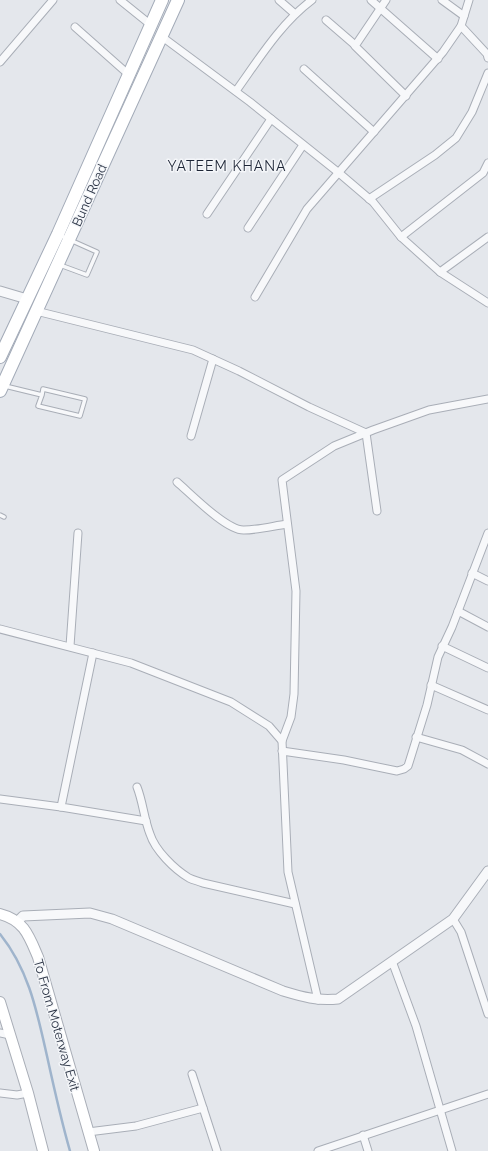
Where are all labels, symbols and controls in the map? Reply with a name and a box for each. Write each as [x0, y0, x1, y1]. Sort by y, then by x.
district label: YATEEM KHANA [167, 158, 287, 174]
street label: Bund Road [69, 162, 110, 229]
street label: To From Moterway Exit [31, 958, 83, 1093]

